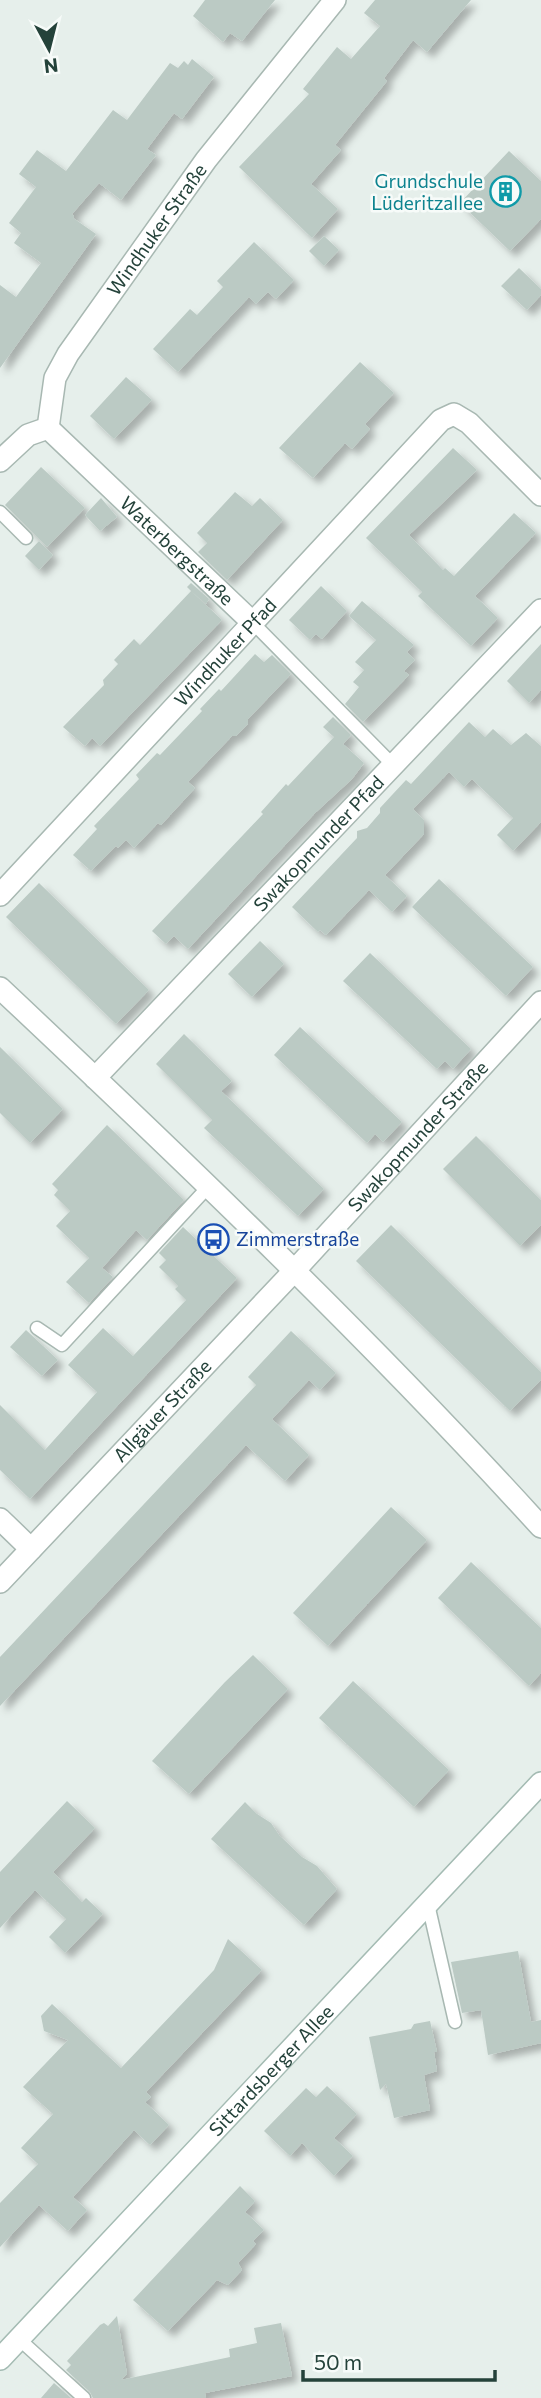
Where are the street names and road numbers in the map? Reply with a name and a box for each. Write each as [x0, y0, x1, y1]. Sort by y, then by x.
street label: Windhuker Straße [101, 159, 211, 300]
street label: Waterbergstraße [116, 491, 239, 610]
street label: Windhuker Pfad [169, 593, 281, 711]
street label: Swakopmunder Pfad [248, 770, 388, 916]
street label: Swakopmunder Straße [343, 1056, 492, 1216]
street label: Allgäuer Straße [108, 1354, 216, 1466]
street label: Sittardsberger Allee [204, 2000, 338, 2140]

